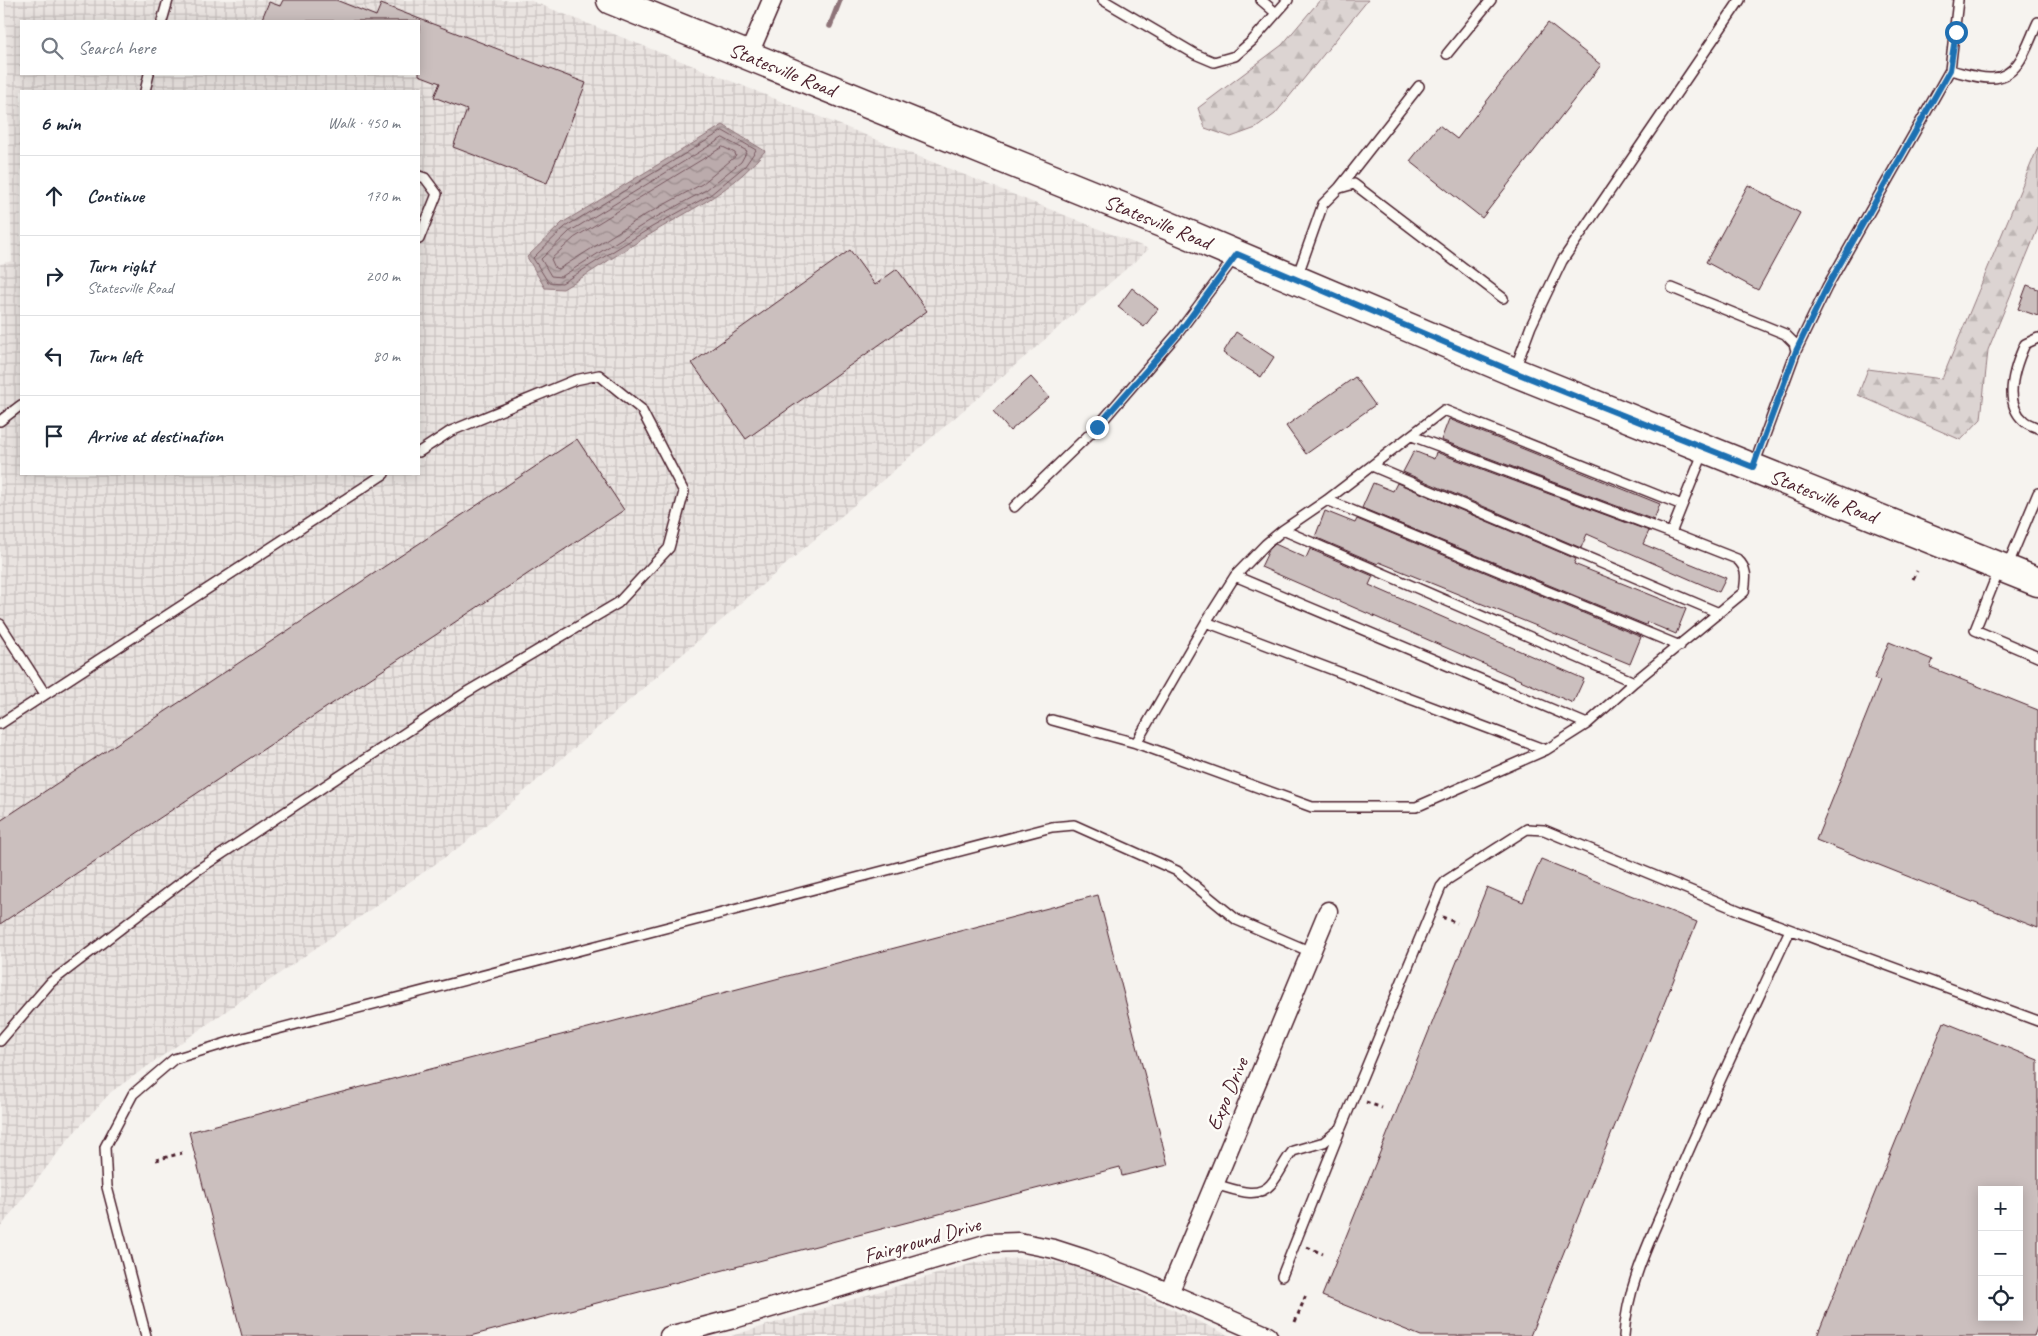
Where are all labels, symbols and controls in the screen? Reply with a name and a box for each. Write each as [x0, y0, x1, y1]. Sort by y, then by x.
search box [20, 20, 420, 75]
route start [1945, 21, 1968, 44]
icon: search [38, 34, 66, 62]
text: Search here [78, 36, 155, 60]
street label: Statesville Road [725, 36, 843, 104]
text: 6 min [40, 110, 81, 136]
text: Walk · 450 m [328, 113, 400, 133]
icon: ahead [40, 182, 68, 210]
text: Continue [87, 184, 144, 208]
text: 170 m [366, 186, 400, 206]
street label: Statesville Road [1101, 188, 1218, 257]
text: Turn right [87, 254, 154, 278]
icon: right [40, 262, 68, 290]
text: 200 m [366, 266, 400, 286]
text: Statesville Road [87, 278, 173, 298]
icon: left [40, 342, 68, 370]
text: Turn left [87, 344, 142, 368]
text: 80 m [373, 346, 400, 366]
route end [1086, 416, 1109, 439]
icon: arrive [40, 422, 68, 450]
text: Arrive at destination [87, 424, 223, 448]
street label: Statesville Road [1766, 463, 1884, 530]
street label: Expo Drive [1200, 1053, 1254, 1134]
map controls [1978, 1186, 2023, 1321]
button: + [1978, 1186, 2023, 1231]
street label: Fairground Drive [861, 1211, 984, 1269]
button: − [1978, 1231, 2023, 1276]
button: locate [1978, 1276, 2023, 1321]

